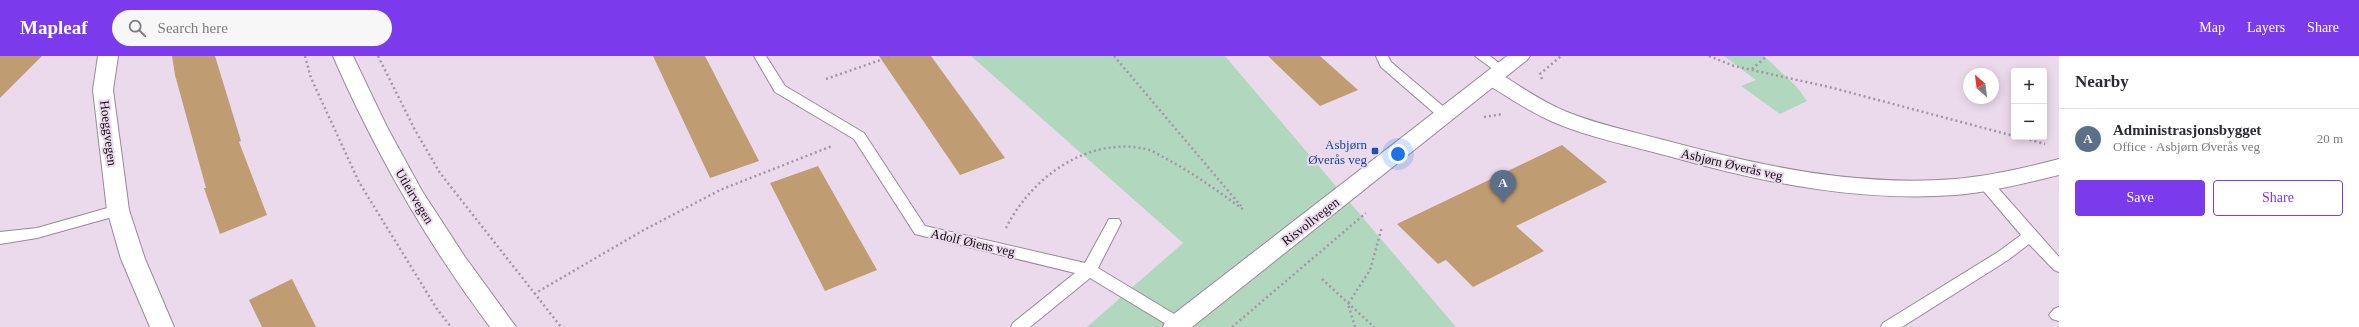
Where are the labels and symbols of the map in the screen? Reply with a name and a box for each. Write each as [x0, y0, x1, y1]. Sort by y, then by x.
north arrow [1963, 68, 1999, 104]
street label: Hoeggvegen [97, 100, 120, 167]
place label: Asbjørn Øverås veg [1308, 137, 1367, 167]
your location [1388, 144, 1408, 164]
street label: Asbjørn Øverås veg [1680, 145, 1785, 184]
marker: Asbjørn Øverås veg [1370, 146, 1380, 156]
street label: Utleirvegen [392, 166, 437, 227]
pin: A [1490, 170, 1516, 203]
street label: Risvollvegen [1279, 194, 1342, 248]
street label: Adolf Øiens veg [929, 226, 1017, 260]

